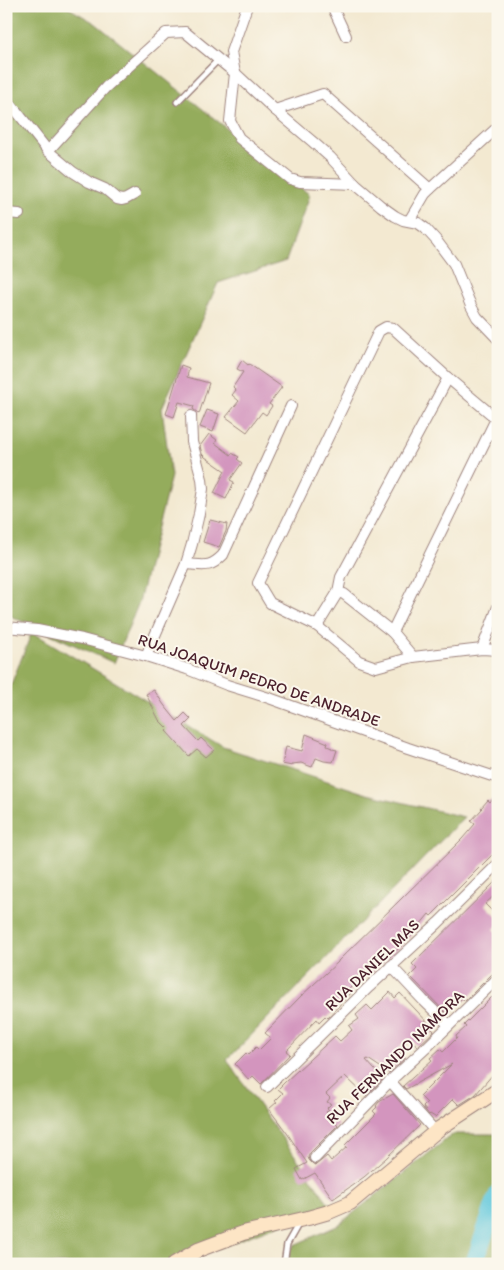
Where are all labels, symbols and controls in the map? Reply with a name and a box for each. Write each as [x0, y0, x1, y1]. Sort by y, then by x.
street label: RUA JOAQUIM PEDRO DE ANDRADE [135, 630, 383, 731]
street label: RUA DANIEL MAS [321, 915, 423, 1015]
street label: RUA FERNANDO NAMORA [322, 986, 468, 1128]

